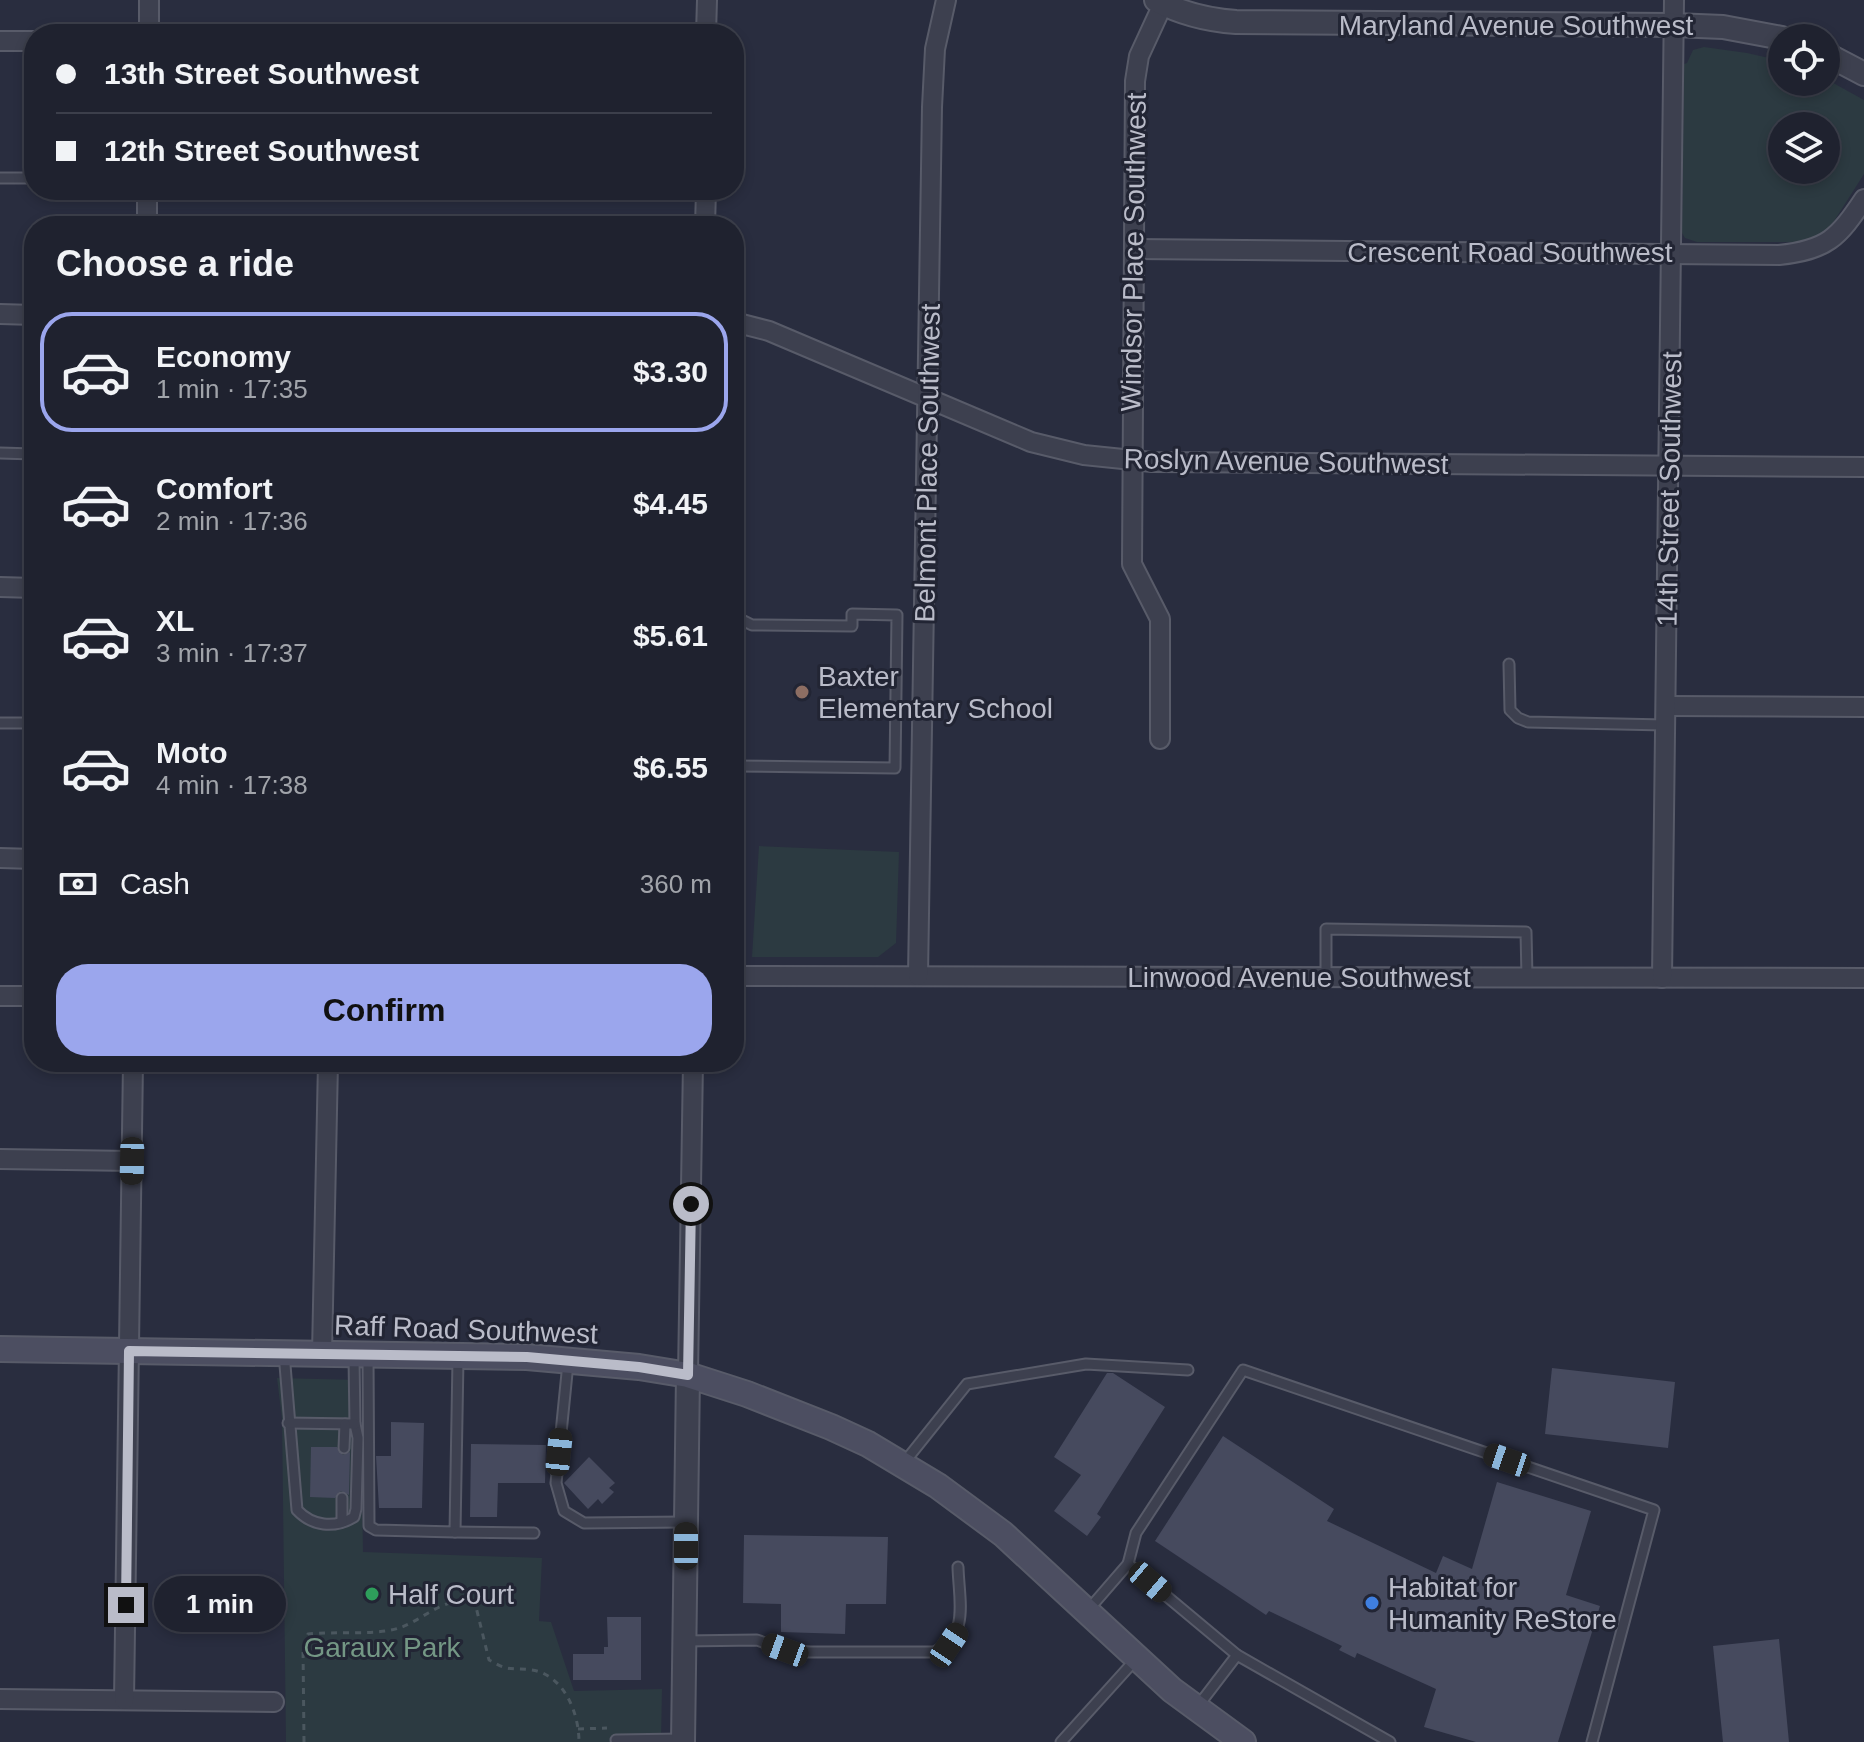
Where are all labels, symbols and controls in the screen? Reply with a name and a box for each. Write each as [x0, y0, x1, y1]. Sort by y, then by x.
street label: Maryland Avenue Southwest [1339, 10, 1693, 41]
map controls [1768, 24, 1840, 184]
button: locate [1768, 24, 1840, 96]
text: 13th Street Southwest [104, 57, 419, 90]
street label: Windsor Place Southwest [1115, 92, 1152, 412]
button: layers [1768, 112, 1840, 184]
text: 12th Street Southwest [104, 134, 419, 167]
street label: Crescent Road Southwest [1347, 237, 1673, 268]
text: Choose a ride [56, 243, 294, 284]
street label: Belmont Place Southwest [909, 303, 946, 623]
icon: car [60, 336, 132, 408]
text: Economy [156, 340, 291, 373]
street label: 14th Street Southwest [1652, 351, 1687, 627]
text: $3.30 [633, 355, 708, 388]
text: 1 min · 17:35 [156, 374, 308, 404]
street label: Roslyn Avenue Southwest [1123, 443, 1449, 480]
icon: car [60, 468, 132, 540]
text: Comfort [156, 472, 273, 505]
text: $4.45 [633, 487, 708, 520]
text: 2 min · 17:36 [156, 506, 308, 536]
icon: car [60, 600, 132, 672]
text: XL [156, 604, 194, 637]
text: $5.61 [633, 619, 708, 652]
text: 3 min · 17:37 [156, 638, 308, 668]
place label: Baxter Elementary School [818, 661, 1053, 724]
marker: Baxter Elementary School [793, 683, 811, 701]
icon: car [60, 732, 132, 804]
text: Moto [156, 736, 228, 769]
text: $6.55 [633, 751, 708, 784]
text: 4 min · 17:38 [156, 770, 308, 800]
icon: cash [56, 862, 100, 906]
text: Cash [120, 867, 190, 900]
text: 360 m [640, 869, 712, 899]
street label: Linwood Avenue Southwest [1127, 962, 1471, 993]
button: Confirm [56, 964, 712, 1056]
car [120, 1137, 144, 1185]
route start [673, 1186, 709, 1222]
street label: Raff Road Southwest [333, 1309, 599, 1350]
car [545, 1427, 573, 1477]
car [1480, 1441, 1534, 1479]
car [674, 1522, 698, 1570]
car [1124, 1557, 1176, 1607]
place label: Habitat for Humanity ReStore [1388, 1572, 1617, 1635]
callout: 1 min [154, 1577, 286, 1633]
place label: Half Court [388, 1579, 514, 1610]
marker: Half Court [363, 1585, 381, 1603]
route end [108, 1587, 144, 1623]
text: 1 min [186, 1589, 254, 1619]
marker: Habitat for Humanity ReStore [1363, 1594, 1381, 1612]
car [926, 1618, 972, 1672]
car [758, 1631, 812, 1669]
park label: Garaux Park [303, 1632, 462, 1663]

